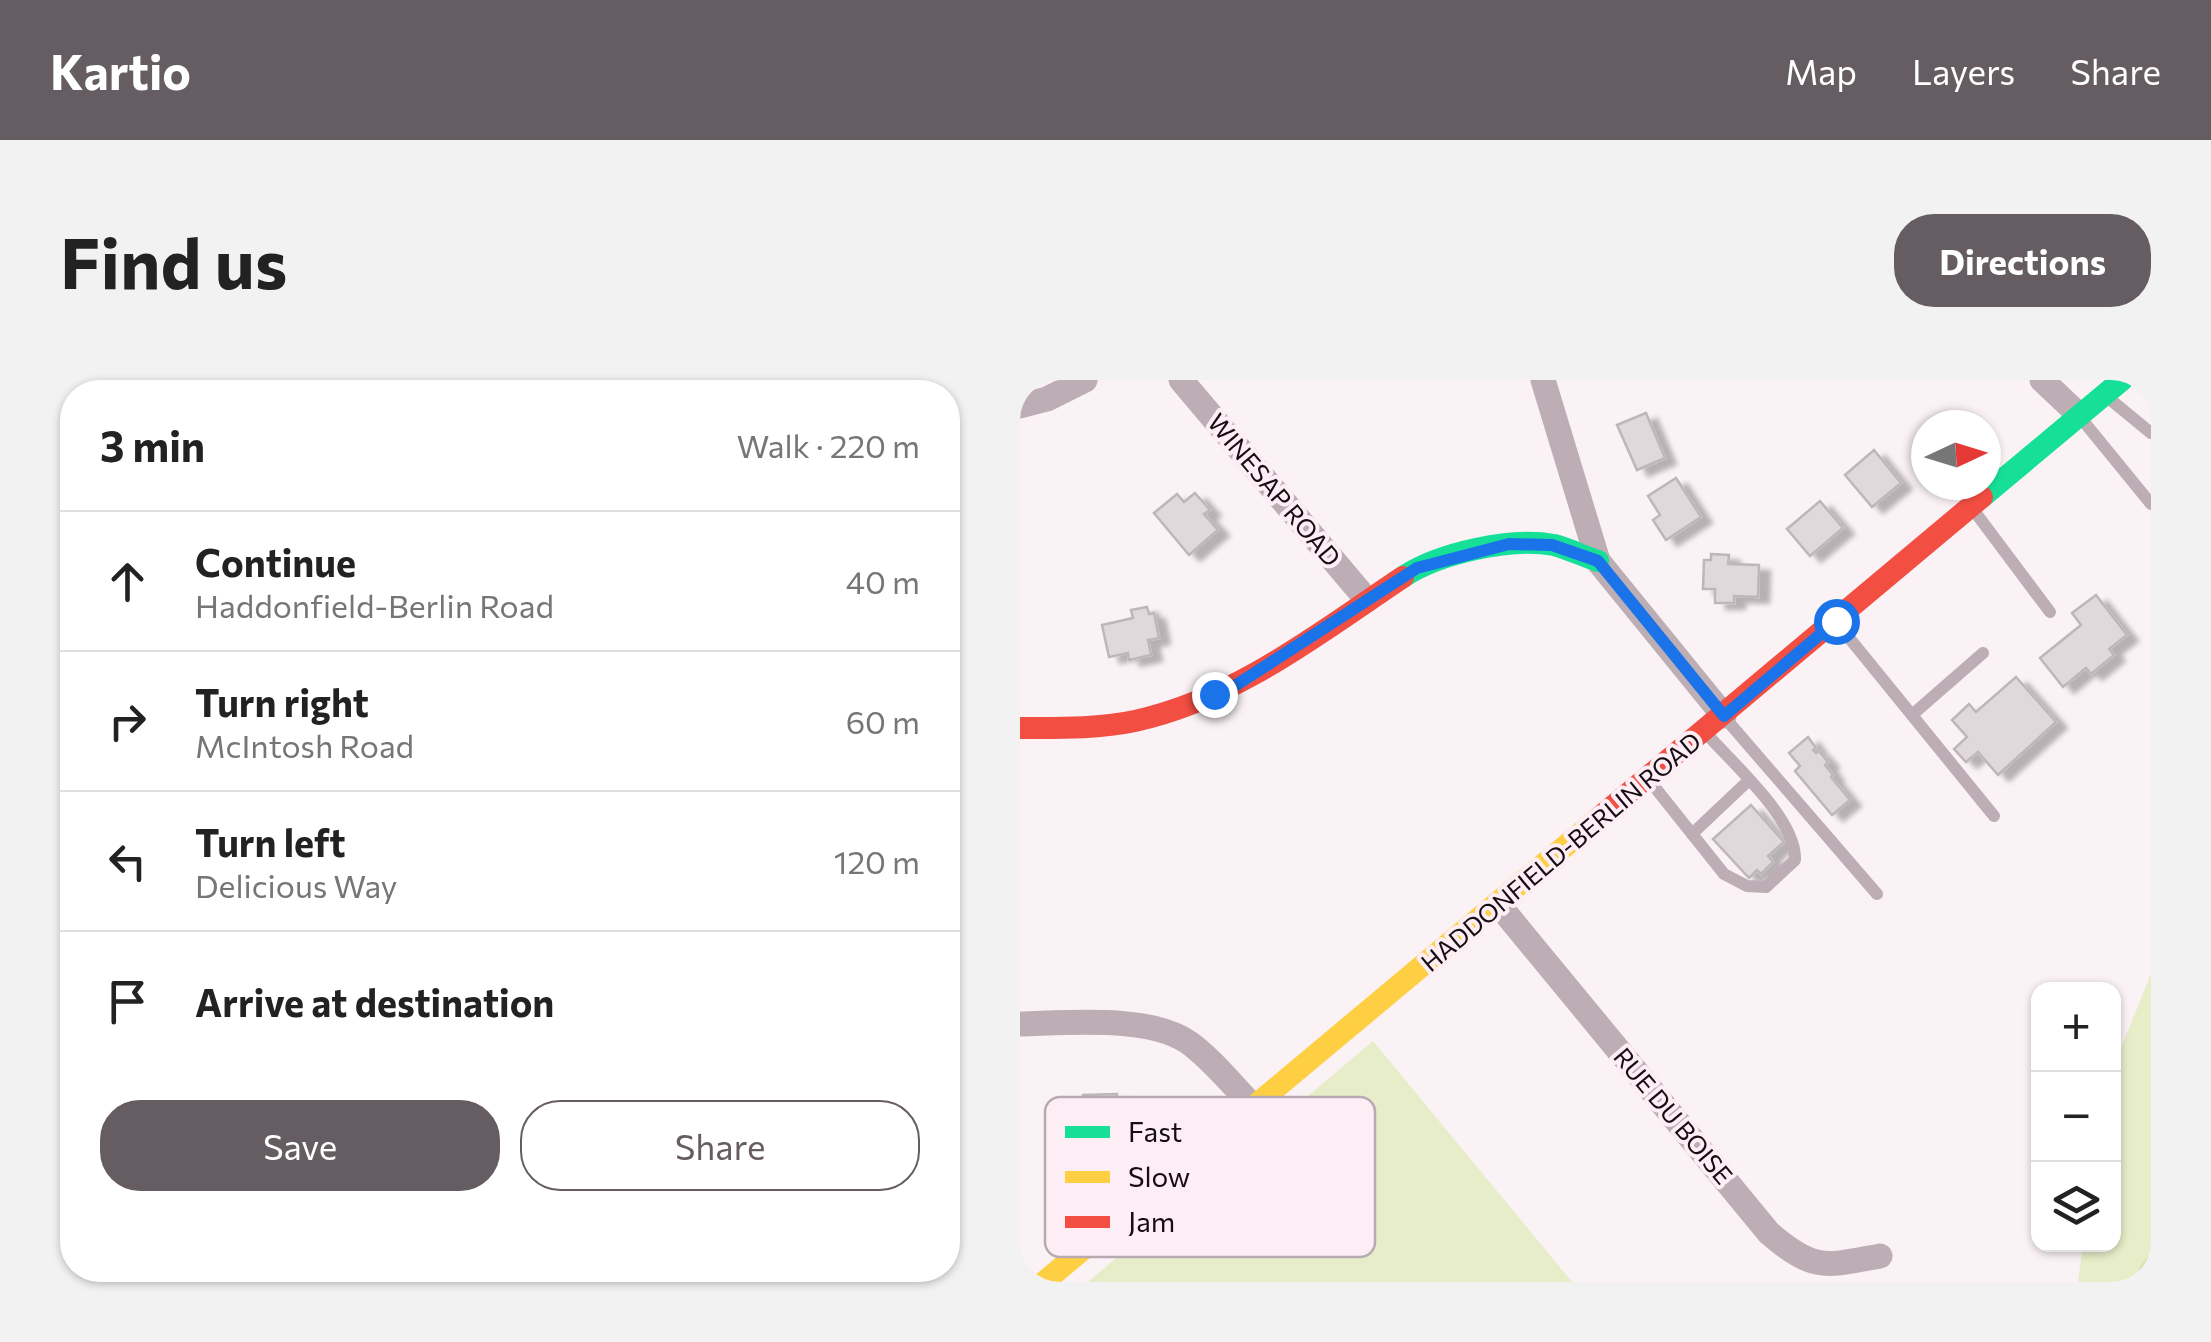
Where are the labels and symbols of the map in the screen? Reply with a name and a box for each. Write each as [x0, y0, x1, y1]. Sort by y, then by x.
street label: WINESAP ROAD [1202, 407, 1347, 572]
north arrow [1911, 410, 2001, 500]
route start [1814, 599, 1860, 645]
route end [1192, 672, 1238, 718]
street label: HADDONFIELD-BERLIN ROAD [1414, 725, 1706, 977]
street label: RUE DU BOISE [1608, 1041, 1739, 1190]
legend [1045, 1097, 1375, 1257]
text: Fast [1128, 1114, 1182, 1148]
text: Slow [1128, 1159, 1190, 1193]
text: Jam [1128, 1204, 1175, 1238]

